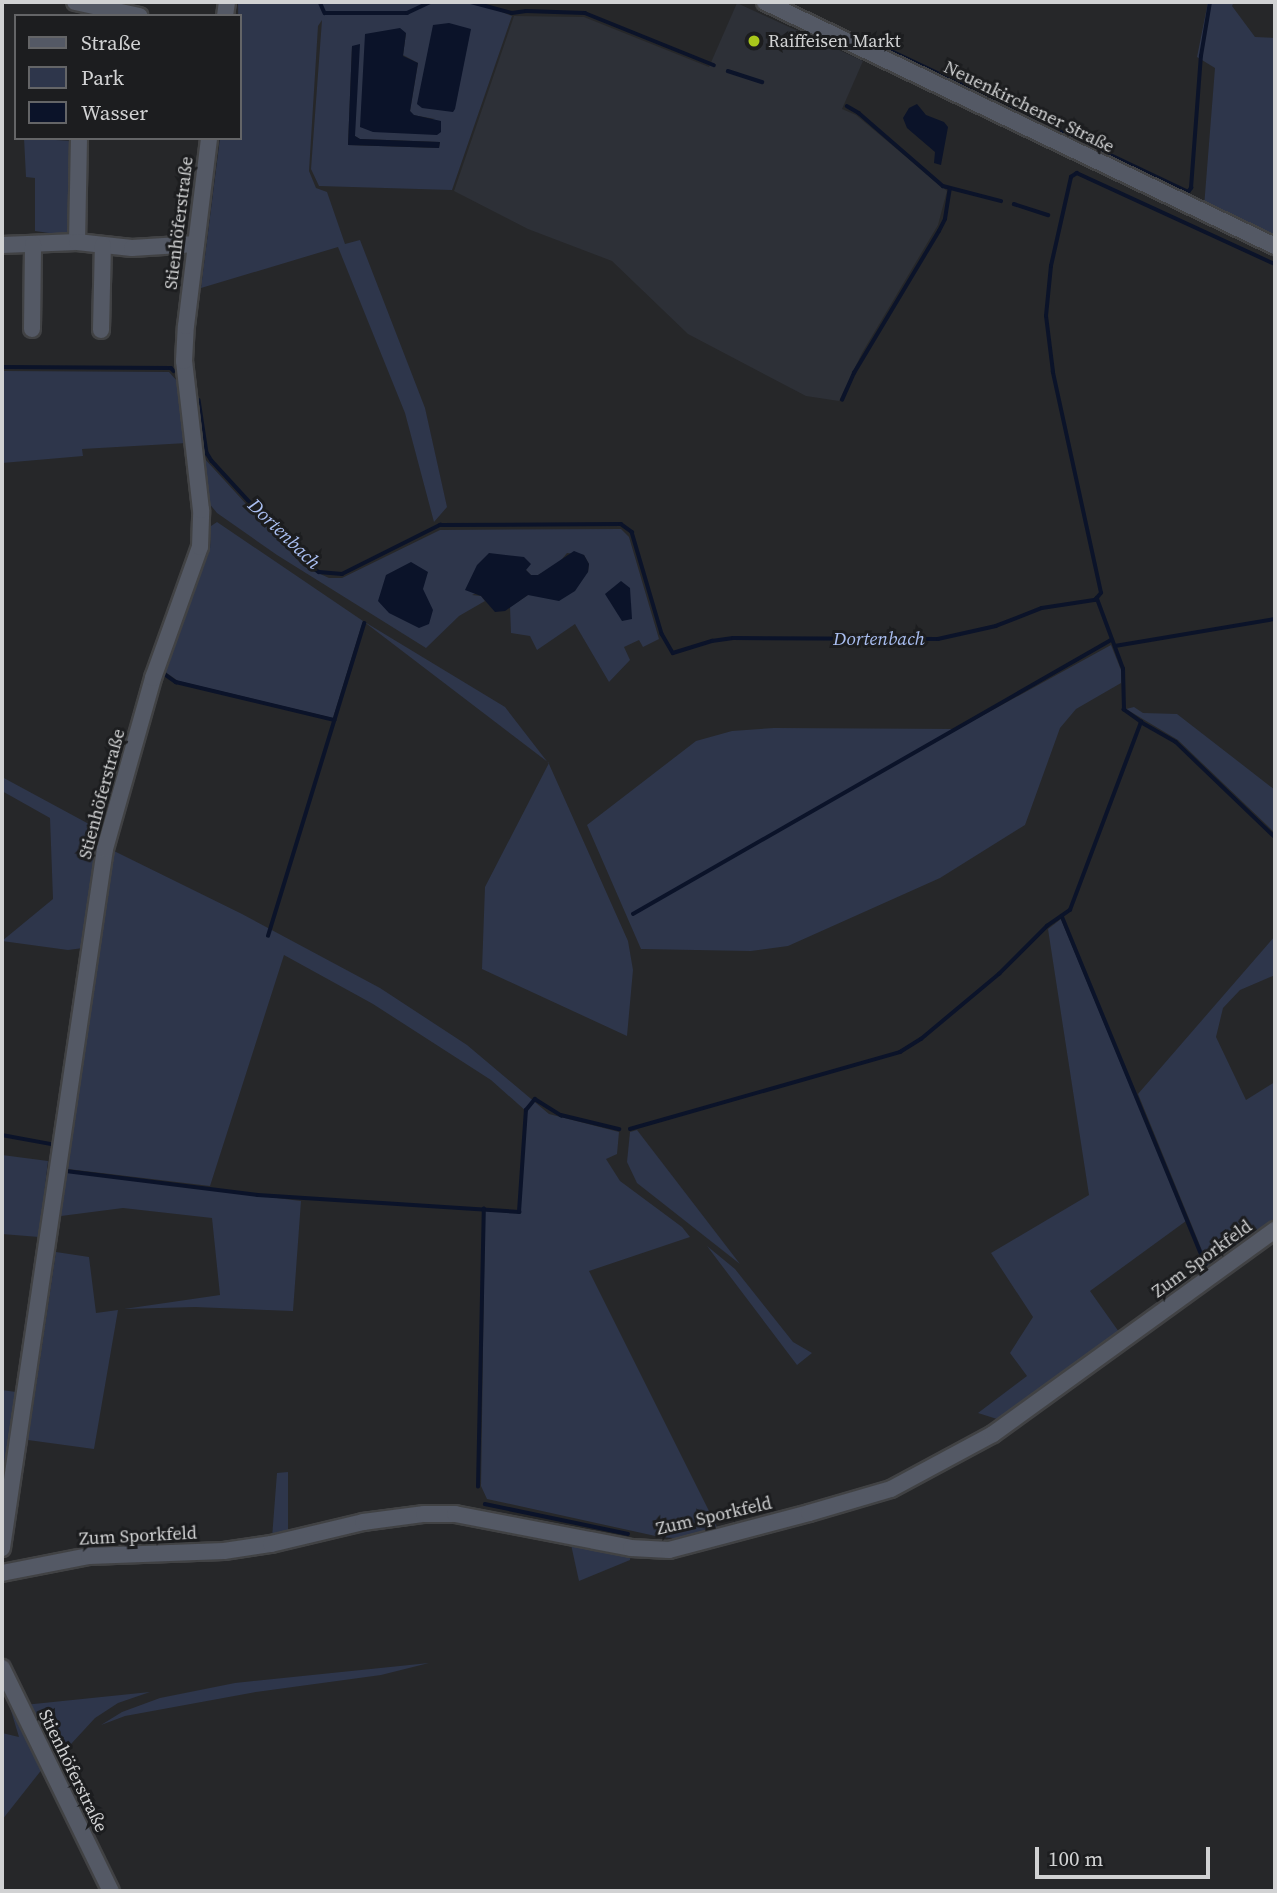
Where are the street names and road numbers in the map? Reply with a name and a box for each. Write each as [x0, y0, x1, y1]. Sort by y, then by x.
street label: Neuenkirchener Straße [940, 56, 1118, 158]
street label: Stienhöferstraße [160, 155, 198, 291]
street label: Stienhöferstraße [74, 727, 130, 861]
street label: Zum Sporkfeld [1148, 1216, 1256, 1302]
street label: Zum Sporkfeld [654, 1492, 774, 1540]
street label: Zum Sporkfeld [79, 1522, 197, 1550]
street label: Stienhöferstraße [34, 1706, 112, 1836]

